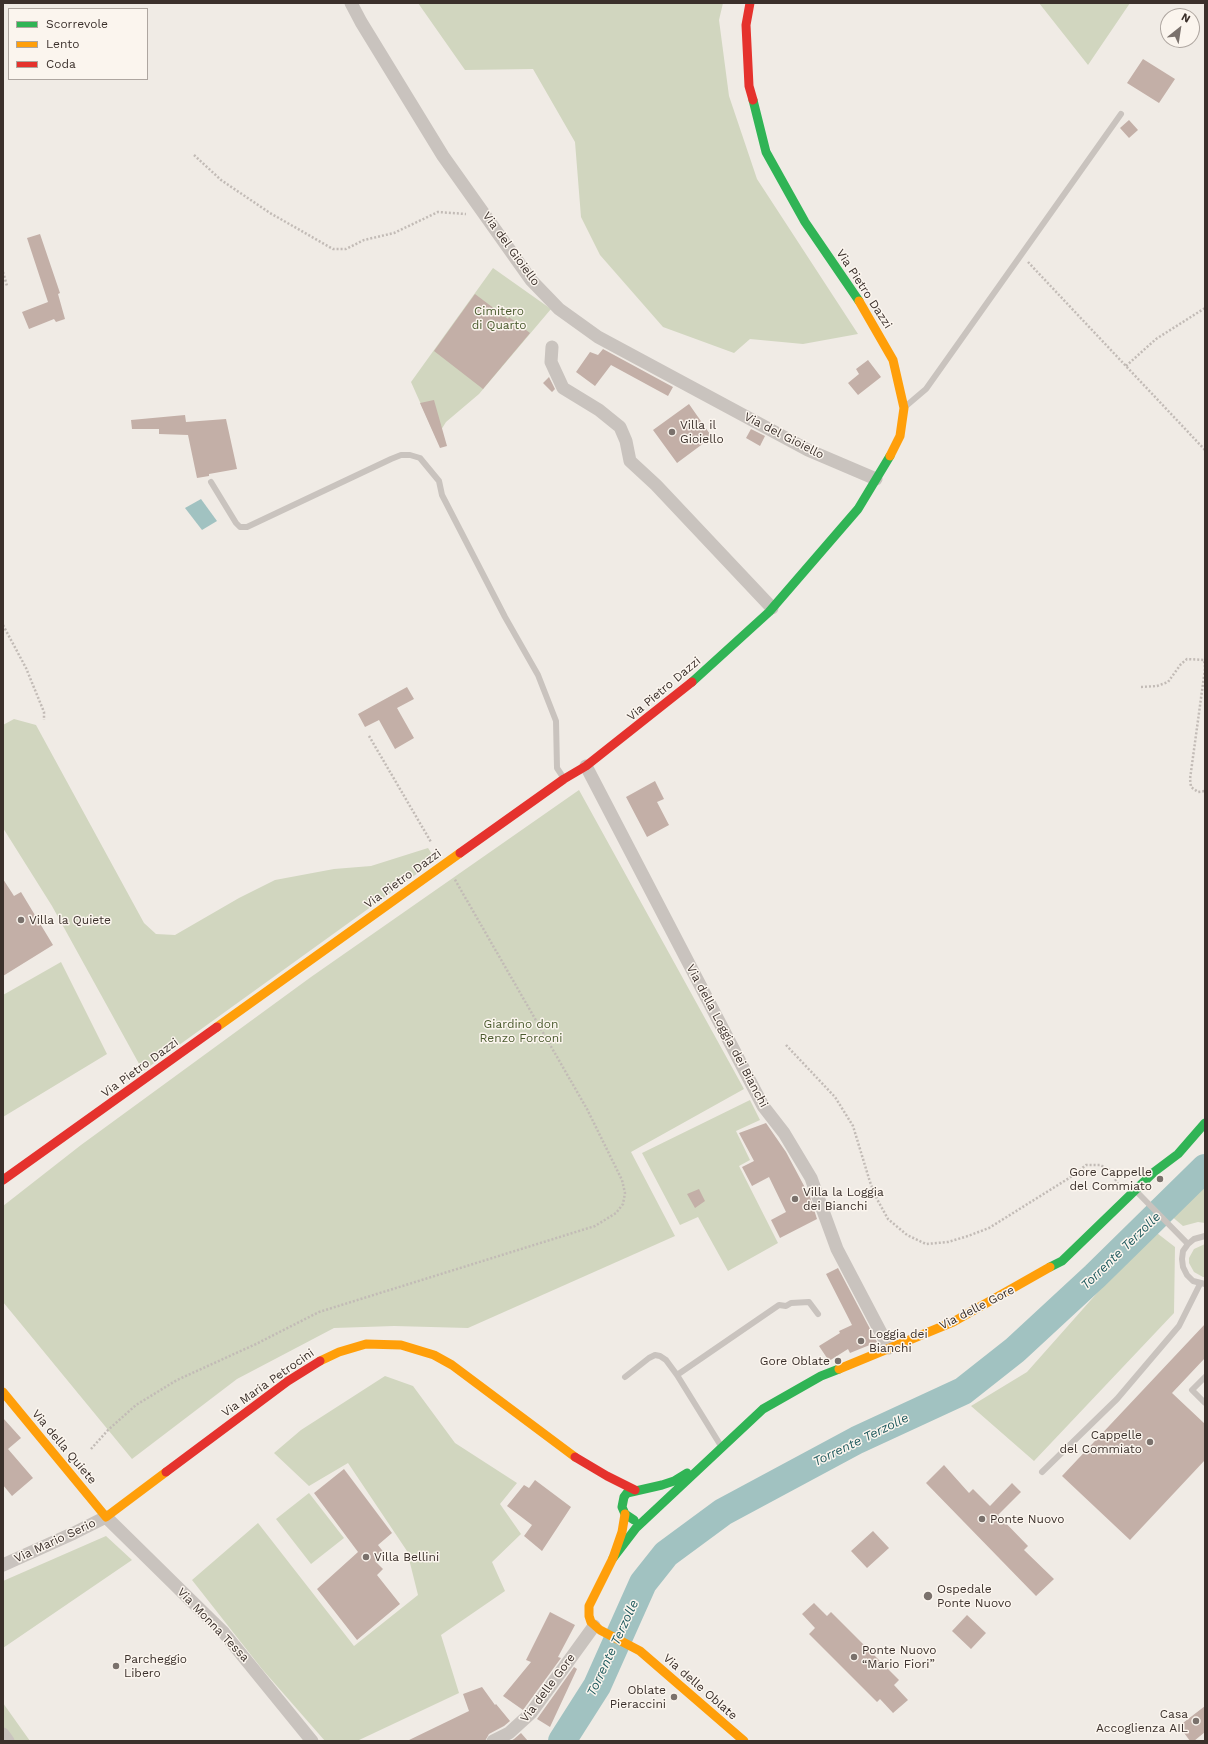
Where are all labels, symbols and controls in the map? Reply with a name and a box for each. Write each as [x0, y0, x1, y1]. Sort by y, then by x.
legend [8, 8, 148, 80]
north arrow [1160, 8, 1200, 48]
text: N [1179, 10, 1193, 26]
text: Scorrevole [46, 17, 108, 31]
text: Lento [46, 37, 80, 51]
text: Coda [46, 57, 76, 71]
street label: Via del Gioiello [479, 209, 543, 289]
street label: Via Pietro Dazzi [833, 247, 895, 331]
park label: Cimitero di Quarto [472, 304, 526, 332]
street label: Via del Gioiello [742, 410, 826, 462]
place label: Villa il Gioiello [680, 418, 724, 446]
marker: Villa il Gioiello [667, 427, 677, 437]
street label: Via Pietro Dazzi [624, 654, 704, 724]
street label: Via Pietro Dazzi [362, 846, 444, 912]
place label: Villa la Quiete [29, 913, 111, 927]
marker: Villa la Quiete [16, 915, 26, 925]
street label: Via della Loggia dei Bianchi [683, 962, 771, 1110]
park label: Giardino don Renzo Forconi [480, 1017, 562, 1045]
street label: Via Pietro Dazzi [99, 1035, 181, 1101]
place label: Gore Cappelle del Commiato [1069, 1165, 1152, 1193]
marker: Gore Cappelle del Commiato [1155, 1174, 1165, 1184]
place label: Villa la Loggia dei Bianchi [803, 1185, 884, 1213]
marker: Villa la Loggia dei Bianchi [790, 1194, 800, 1204]
water label: Torrente Terzolle [1078, 1209, 1164, 1293]
street label: Via delle Gore [937, 1283, 1017, 1333]
place label: Loggia dei Bianchi [869, 1327, 928, 1355]
marker: Loggia dei Bianchi [856, 1336, 866, 1346]
street label: Via Maria Petrocini [219, 1346, 317, 1420]
place label: Gore Oblate [760, 1354, 830, 1368]
marker: Gore Oblate [833, 1356, 843, 1366]
street label: Via della Quiete [29, 1407, 99, 1487]
water label: Torrente Terzolle [811, 1410, 911, 1470]
place label: Cappelle del Commiato [1060, 1428, 1142, 1456]
marker: Cappelle del Commiato [1145, 1437, 1155, 1447]
place label: Ponte Nuovo [990, 1512, 1065, 1526]
marker: Ponte Nuovo [977, 1514, 987, 1524]
street label: Via Mario Serio [12, 1516, 98, 1566]
place label: Villa Bellini [374, 1550, 439, 1564]
marker: Villa Bellini [361, 1552, 371, 1562]
place label: Ospedale Ponte Nuovo [937, 1582, 1012, 1610]
street label: Via Monna Tessa [174, 1585, 252, 1665]
marker: Ospedale Ponte Nuovo [922, 1590, 934, 1602]
water label: Torrente Terzolle [584, 1597, 642, 1699]
place label: Ponte Nuovo “Mario Fiori” [862, 1643, 937, 1671]
street label: Via delle Gore [518, 1651, 578, 1725]
street label: Via delle Oblate [660, 1651, 740, 1723]
place label: Parcheggio Libero [124, 1652, 187, 1680]
marker: Ponte Nuovo “Mario Fiori” [849, 1652, 859, 1662]
marker: Parcheggio Libero [111, 1661, 121, 1671]
place label: Oblate Pieraccini [610, 1683, 666, 1711]
marker: Oblate Pieraccini [669, 1692, 679, 1702]
place label: Casa Accoglienza AIL [1096, 1707, 1188, 1735]
marker: Casa Accoglienza AIL [1191, 1716, 1201, 1726]

